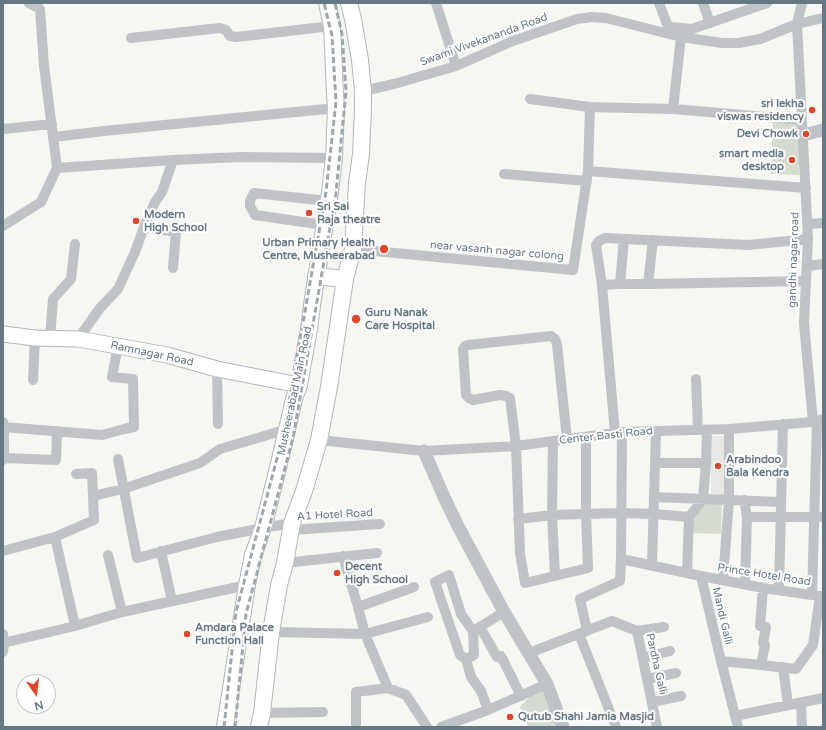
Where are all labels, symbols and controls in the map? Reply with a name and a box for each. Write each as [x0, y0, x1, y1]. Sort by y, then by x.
street label: Swami Vivekananda Road [419, 11, 549, 69]
place label: sri lekha viswas residency [717, 97, 804, 123]
marker: sri lekha viswas residency [807, 105, 817, 115]
place label: Devi Chowk [737, 127, 798, 141]
marker: Devi Chowk [801, 129, 811, 139]
place label: smart media desktop [719, 147, 784, 173]
marker: smart media desktop [787, 155, 797, 165]
place label: Sri Sai Raja theatre [317, 200, 381, 226]
place label: Modern High School [144, 208, 207, 234]
marker: Sri Sai Raja theatre [304, 208, 314, 218]
street label: gandhi nagar road [786, 212, 802, 308]
marker: Modern High School [131, 216, 141, 226]
place label: Urban Primary Health Centre, Musheerabad [262, 236, 375, 262]
street label: near vasanh nagar colong [429, 239, 565, 263]
marker: Urban Primary Health Centre, Musheerabad [378, 243, 390, 255]
place label: Guru Nanak Care Hospital [365, 306, 435, 332]
marker: Guru Nanak Care Hospital [350, 313, 362, 325]
street label: Musheerabad Main Road [275, 325, 315, 457]
street label: Ramnagar Road [109, 339, 195, 369]
street label: Center Basti Road [558, 425, 654, 447]
place label: Arabindoo Bala Kendra [726, 453, 789, 479]
marker: Arabindoo Bala Kendra [713, 461, 723, 471]
street label: A1 Hotel Road [297, 506, 373, 524]
place label: Decent High School [345, 560, 408, 586]
street label: Prince Hotel Road [716, 561, 812, 589]
marker: Decent High School [332, 568, 342, 578]
street label: Mandi Galli [709, 586, 735, 646]
place label: Amdara Palace Function Hall [195, 621, 274, 647]
marker: Amdara Palace Function Hall [182, 629, 192, 639]
street label: Pardha Galli [643, 632, 669, 696]
north arrow [16, 674, 56, 714]
text: N [33, 698, 45, 713]
place label: Qutub Shahi Jamia Masjid [518, 710, 654, 724]
marker: Qutub Shahi Jamia Masjid [505, 712, 515, 722]

